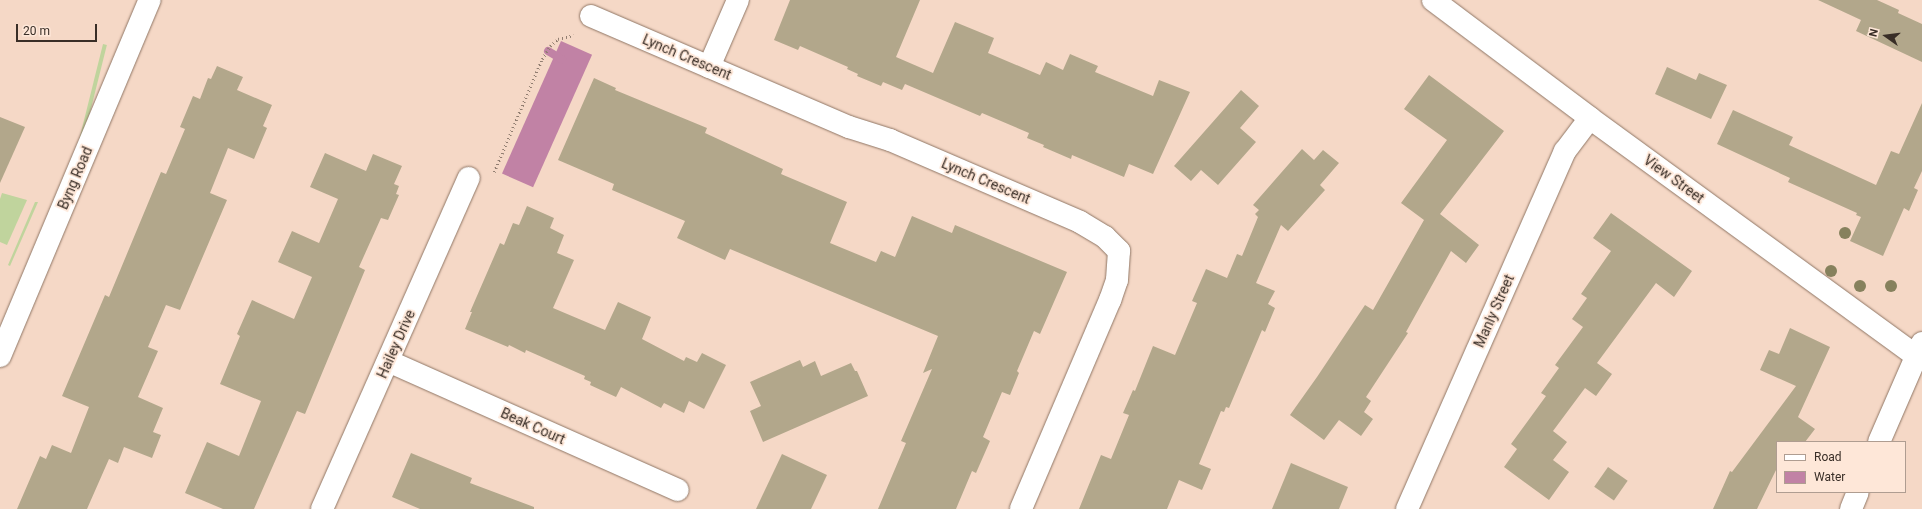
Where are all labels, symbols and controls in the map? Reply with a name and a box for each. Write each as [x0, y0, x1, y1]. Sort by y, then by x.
scale bar [18, 16, 99, 42]
north arrow [1866, 16, 1906, 56]
text: 20 m [23, 24, 50, 38]
text: N [1867, 28, 1881, 38]
street label: Lynch Crescent [640, 31, 734, 83]
street label: Byng Road [54, 144, 96, 212]
street label: View Street [1640, 151, 1708, 207]
street label: Lynch Crescent [939, 155, 1033, 207]
street label: Manly Street [1470, 272, 1518, 350]
street label: Hailey Drive [373, 307, 419, 381]
street label: Beak Court [498, 404, 568, 448]
legend [1776, 441, 1906, 493]
text: Road [1814, 450, 1842, 464]
text: Water [1814, 470, 1845, 484]

